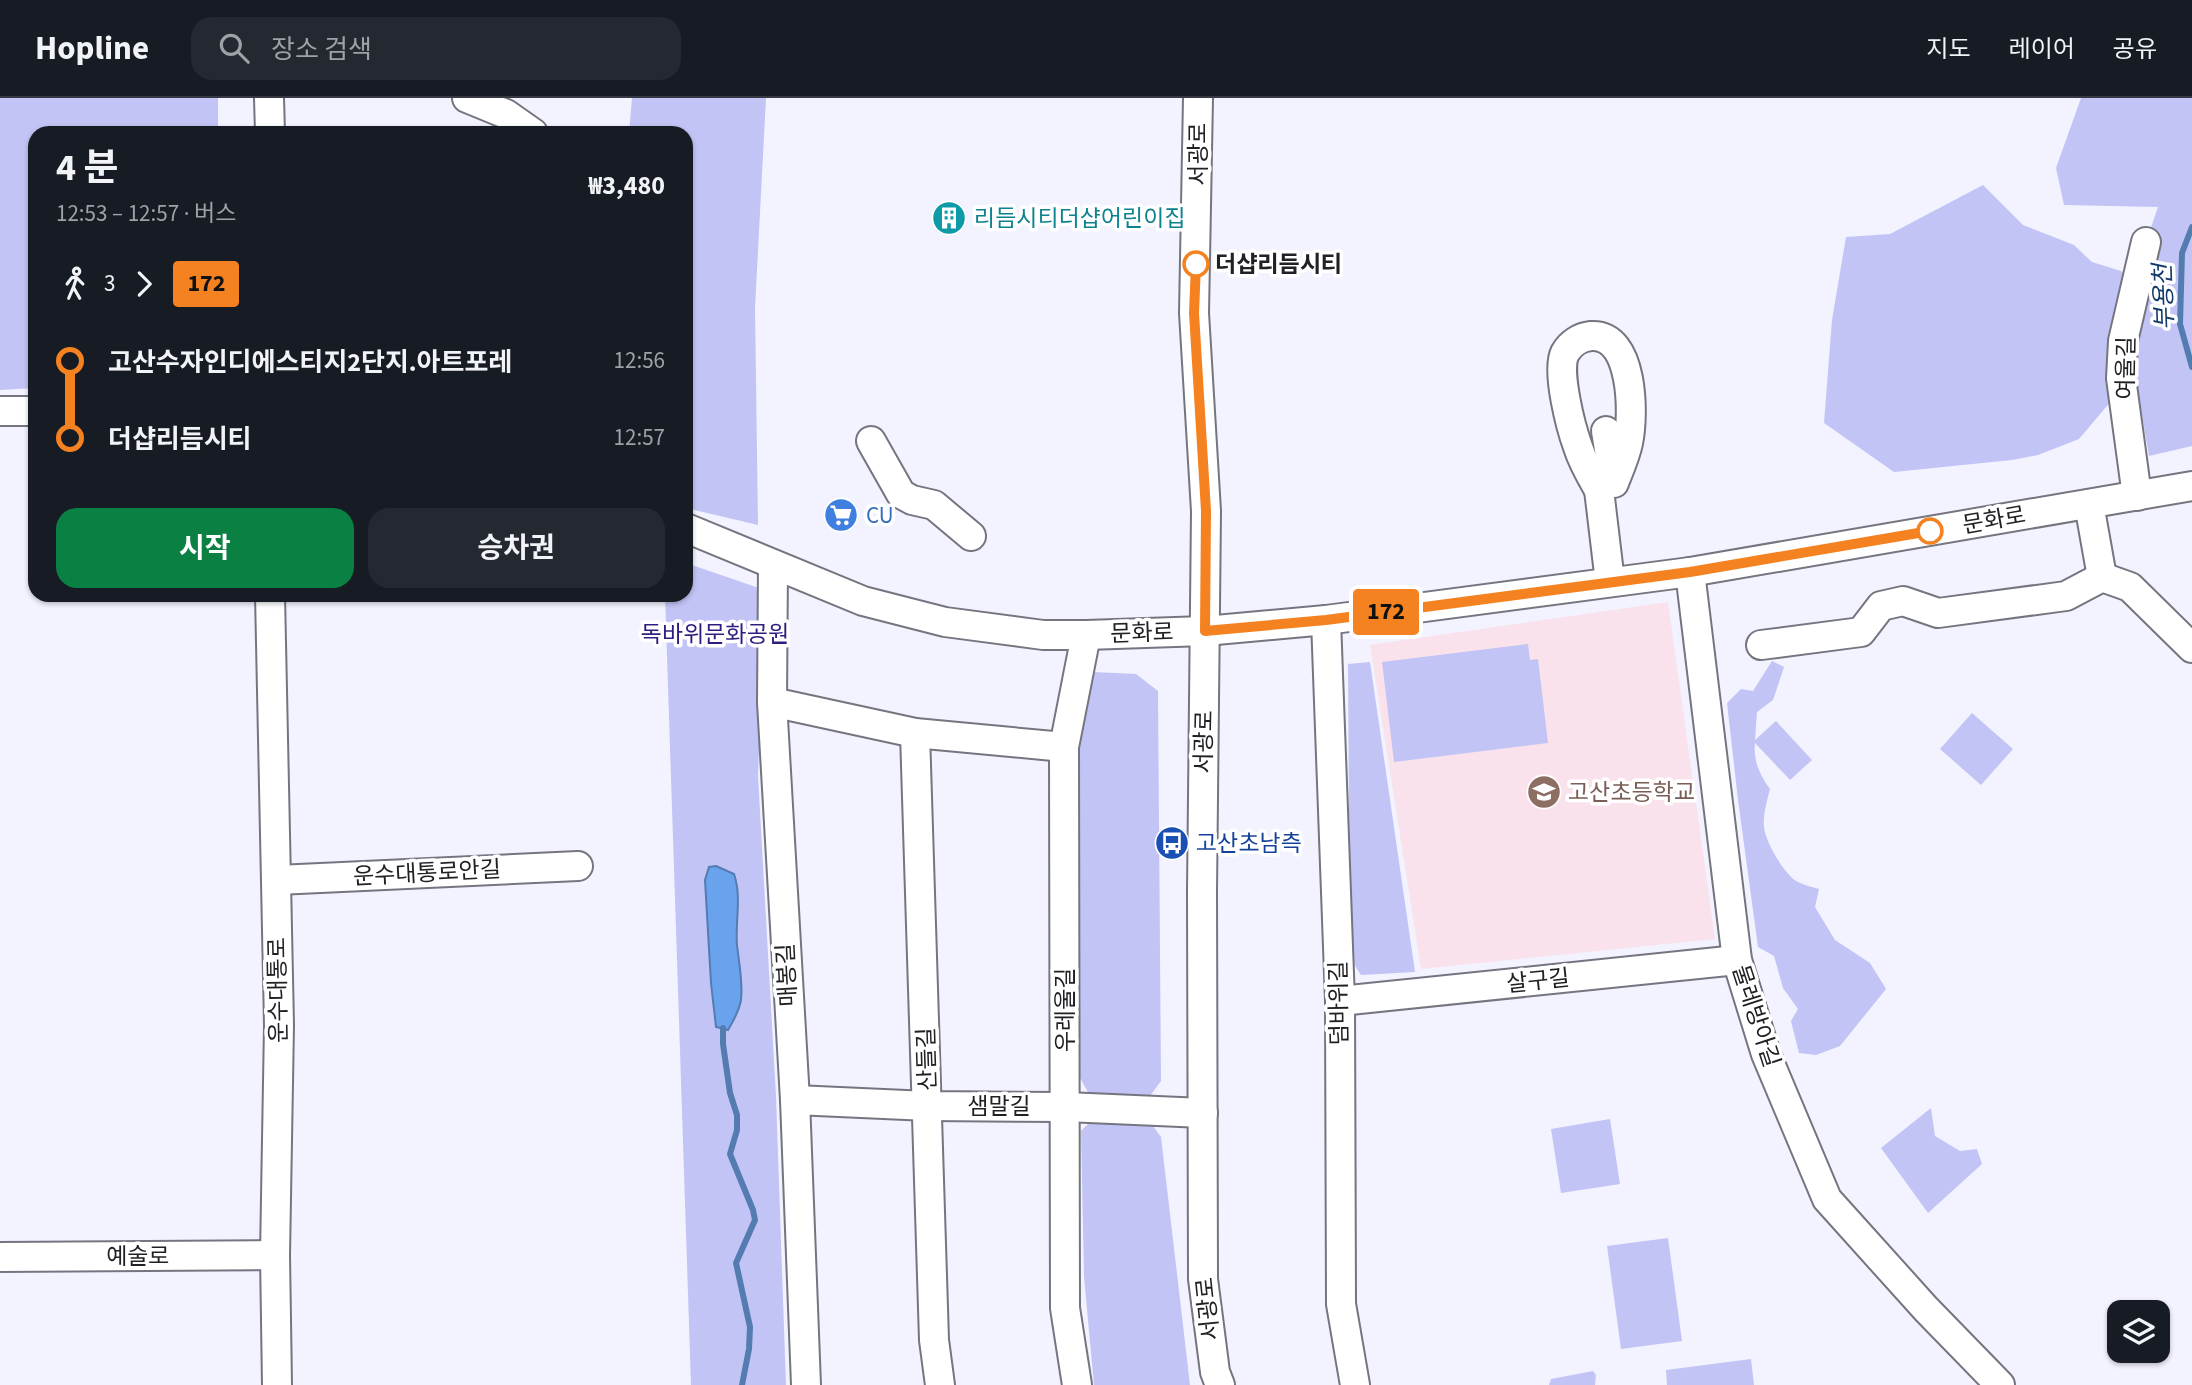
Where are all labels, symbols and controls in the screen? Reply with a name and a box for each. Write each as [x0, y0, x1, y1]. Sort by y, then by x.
search box [191, 17, 681, 80]
text: Hopline [35, 25, 149, 72]
icon: search [215, 29, 253, 67]
text: 장소 검색 [271, 31, 372, 68]
text: 지도 [1926, 32, 1971, 67]
text: 레이어 [2009, 32, 2075, 67]
text: 공유 [2113, 32, 2157, 67]
street label: 서광로 [1182, 122, 1215, 186]
text: 4 분 [56, 141, 119, 195]
text: ₩3,480 [589, 167, 665, 204]
text: 12:53 – 12:57 · 버스 [56, 197, 236, 230]
building icon: 리듬시티더샵어린이집 [930, 199, 968, 237]
place label: 리듬시티더샵어린이집 [974, 202, 1186, 235]
place label: 더샵리듬시티 [1215, 248, 1342, 281]
marker: 더샵리듬시티 [1183, 251, 1209, 277]
water label: 부용천 [2145, 260, 2183, 331]
icon: walk [56, 265, 94, 303]
icon: forward [125, 265, 163, 303]
text: 172 [187, 266, 225, 301]
text: 3 [104, 267, 115, 300]
street label: 여울길 [2109, 336, 2143, 400]
text: 고산수자인디에스티지2단지.아트포레 [108, 344, 512, 381]
text: 12:56 [614, 344, 665, 377]
text: 더샵리듬시티 [108, 421, 252, 458]
text: 12:57 [614, 421, 665, 454]
supermarket icon: CU [822, 496, 860, 534]
street label: 문화로 [1960, 498, 2028, 542]
place label: CU [866, 499, 894, 532]
button: 시작 [56, 508, 354, 588]
button: 승차권 [368, 508, 665, 588]
unlabelled marker [1917, 518, 1943, 544]
line badge: 172 [1346, 589, 1426, 635]
text: 172 [1367, 594, 1405, 629]
street label: 문화로 [1110, 615, 1174, 651]
park label: 독바위문화공원 [641, 618, 789, 651]
street label: 서광로 [1187, 710, 1221, 774]
school or university icon: 고산초등학교 [1525, 773, 1563, 811]
place label: 고산초등학교 [1568, 776, 1695, 809]
bus stop icon: 고산초남측 [1153, 824, 1191, 862]
place label: 고산초남측 [1196, 827, 1302, 860]
street label: 운수대통로안길 [352, 853, 502, 893]
street label: 운수대통로 [261, 937, 295, 1043]
street label: 매봉길 [769, 942, 805, 1008]
street label: 덤바위길 [1322, 960, 1356, 1046]
street label: 살구길 [1505, 961, 1571, 1001]
street label: 물레방아길 [1724, 961, 1788, 1071]
street label: 우레울길 [1049, 968, 1082, 1052]
street label: 산들길 [909, 1027, 945, 1091]
street label: 샘말길 [967, 1090, 1031, 1123]
street label: 예술로 [106, 1240, 170, 1273]
street label: 서광로 [1188, 1276, 1228, 1342]
map controls [2107, 1300, 2170, 1363]
button: layers [2107, 1300, 2170, 1363]

